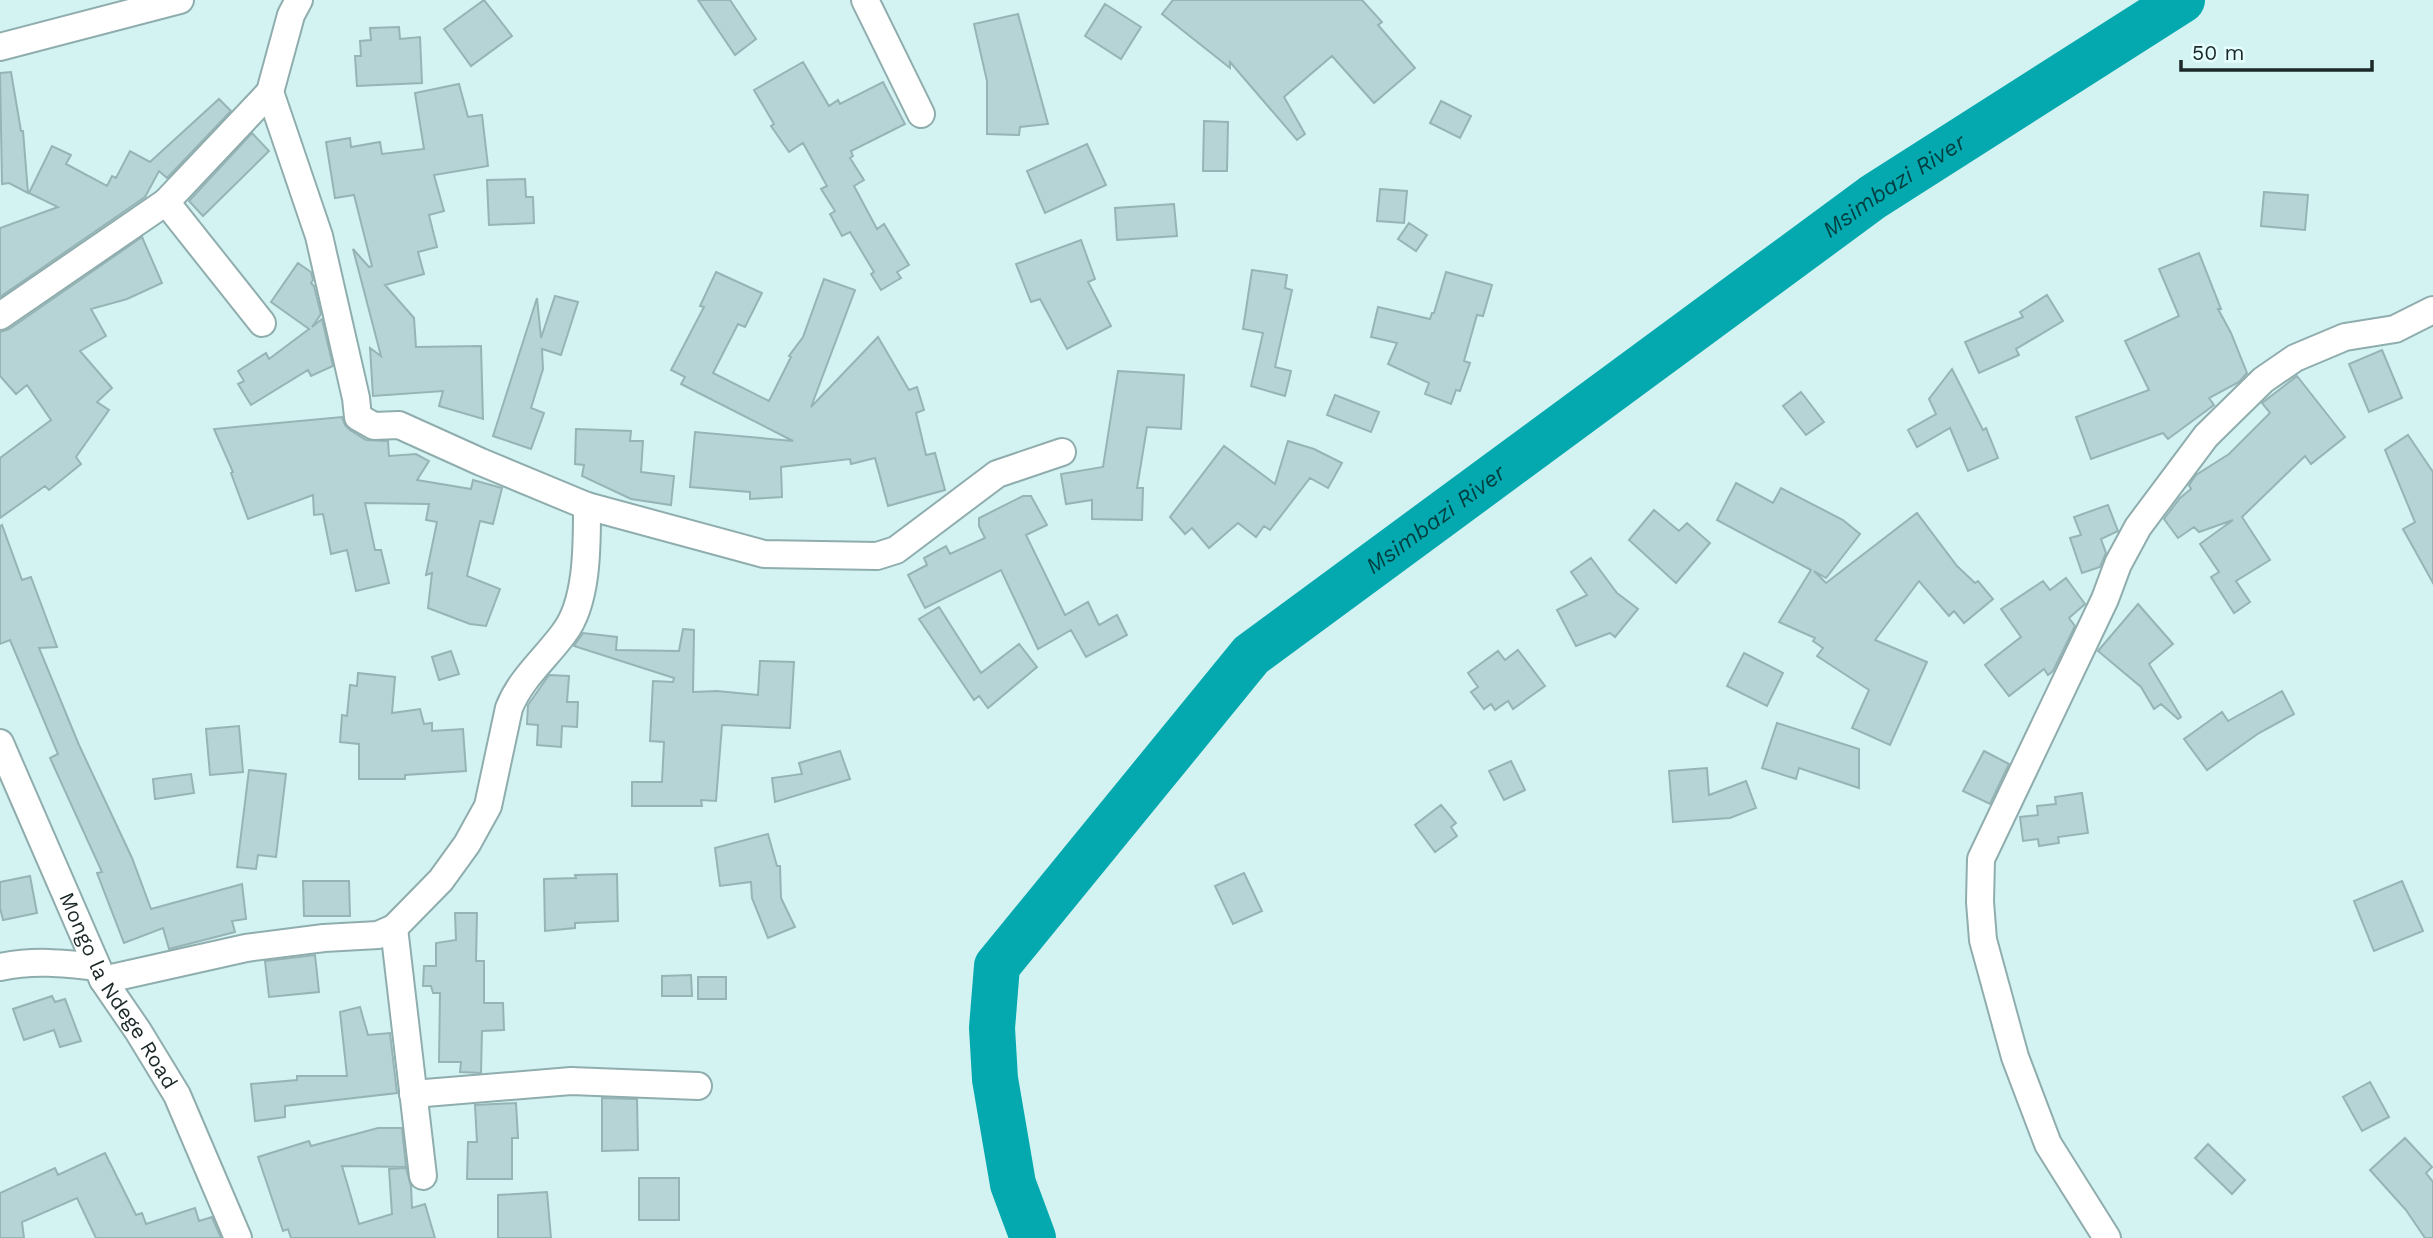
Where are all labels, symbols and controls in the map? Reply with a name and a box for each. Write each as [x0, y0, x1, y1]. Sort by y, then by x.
scale bar [2181, 28, 2372, 72]
text: 50 m [2192, 40, 2244, 65]
water label: Msimbazi River [1817, 128, 1972, 244]
water label: Msimbazi River [1361, 459, 1512, 580]
street label: Mongo la Ndege Road [54, 888, 183, 1093]

